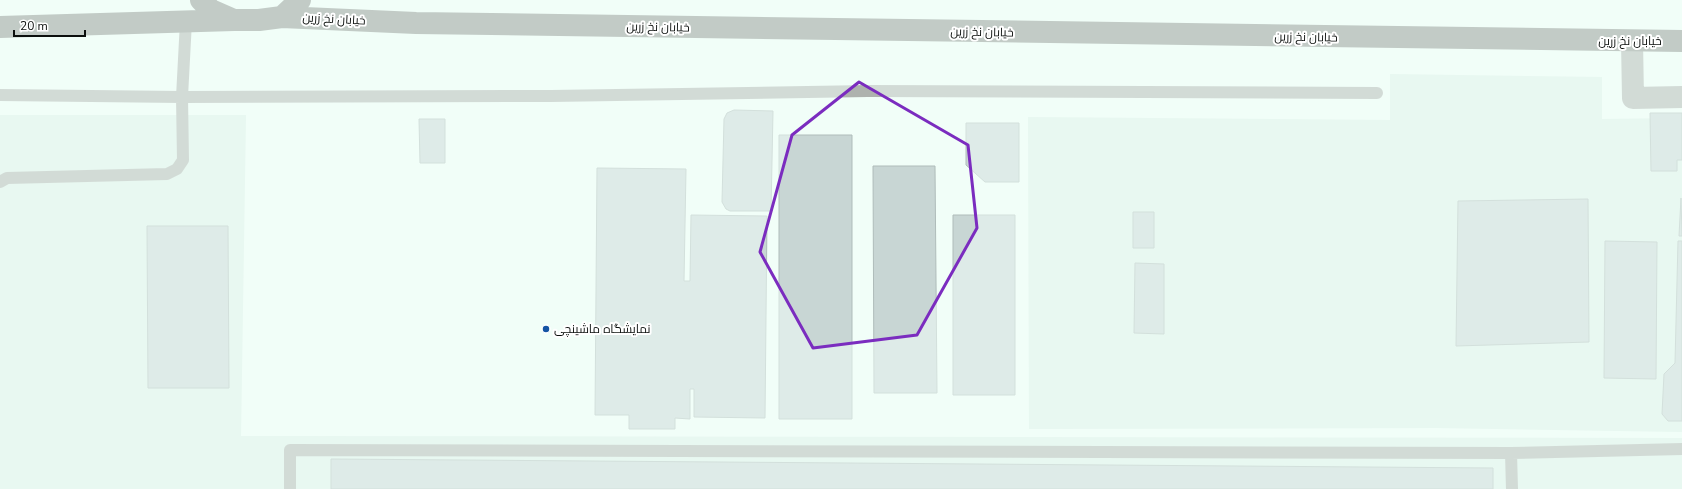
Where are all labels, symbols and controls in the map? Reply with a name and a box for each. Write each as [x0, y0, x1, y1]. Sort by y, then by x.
street label: خیابان نخ زرین [302, 9, 366, 29]
scale bar [14, 12, 85, 38]
text: 20 m [20, 18, 48, 34]
street label: خیابان نخ زرین [626, 18, 690, 36]
street label: خیابان نخ زرین [950, 23, 1014, 41]
street label: خیابان نخ زرین [1274, 28, 1338, 46]
street label: خیابان نخ زرین [1598, 33, 1662, 49]
place label: نمایشگاه ماشینچی [554, 321, 651, 338]
marker: نمایشگاه ماشینچی [541, 324, 551, 334]

